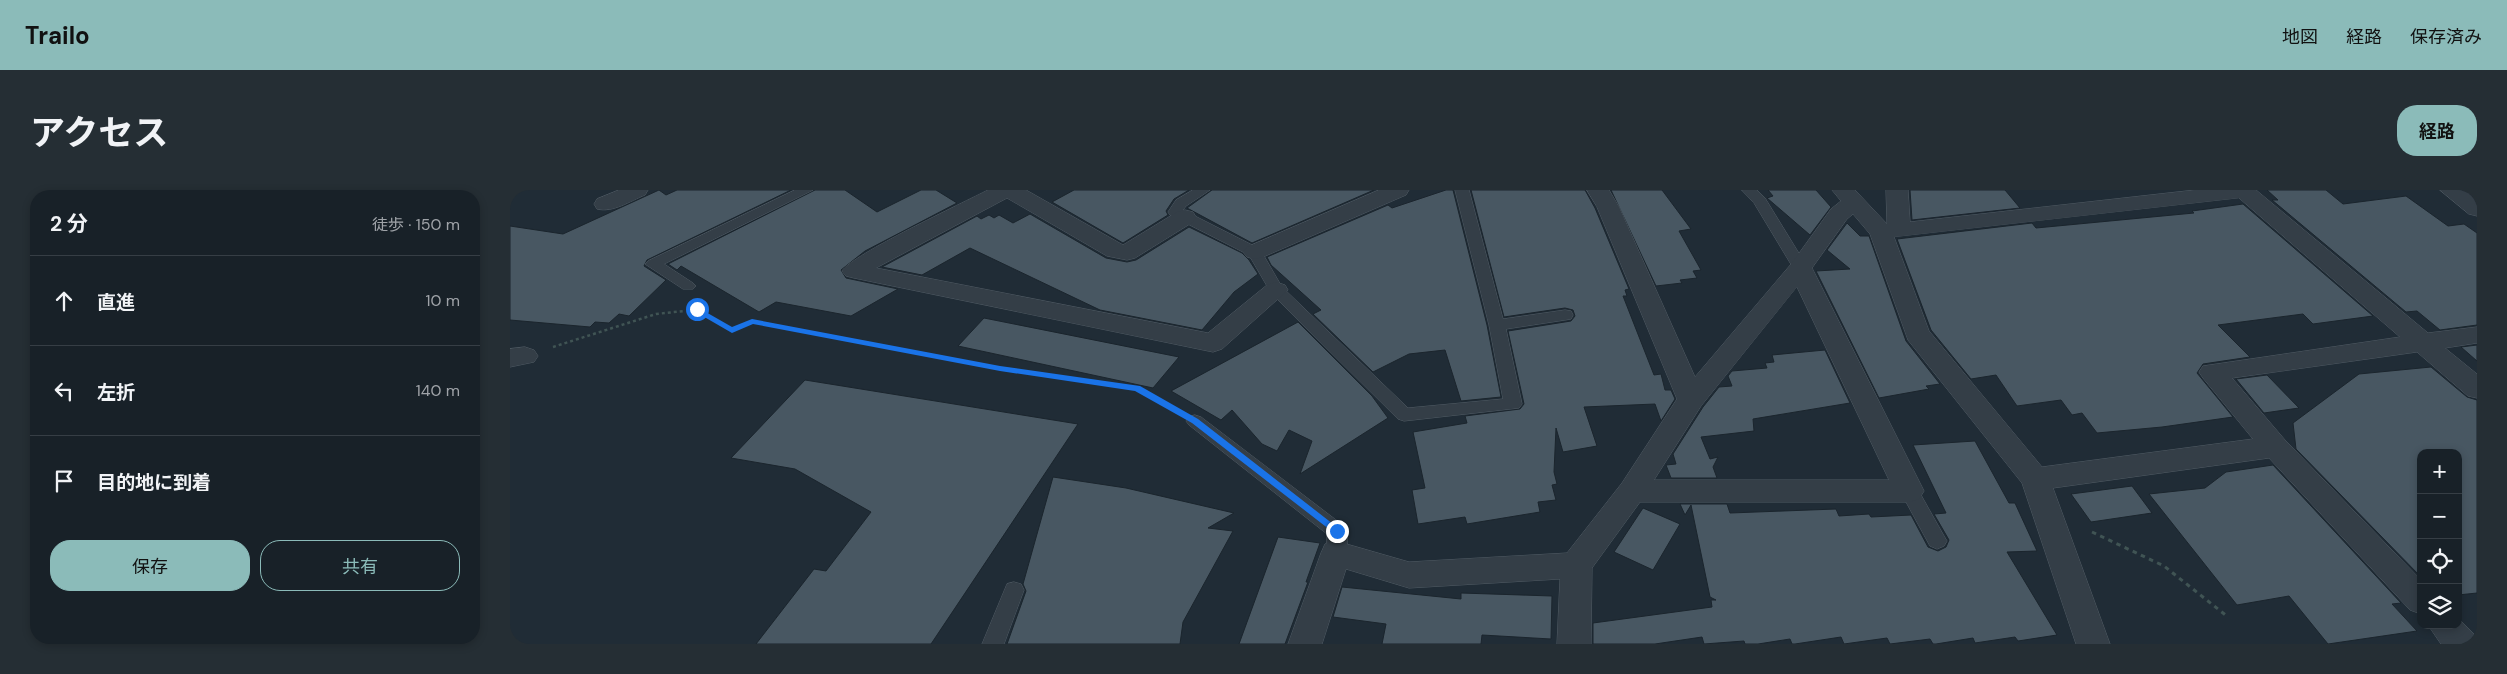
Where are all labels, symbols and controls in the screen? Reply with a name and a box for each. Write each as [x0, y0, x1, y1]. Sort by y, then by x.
text: Trailo [25, 20, 90, 51]
text: 地図 [2282, 25, 2318, 49]
text: 経路 [2346, 25, 2382, 49]
text: 保存済み [2410, 25, 2482, 49]
button: 経路 [2397, 105, 2477, 156]
text: アクセス [30, 110, 168, 156]
text: 2 分 [50, 210, 88, 238]
text: 徒歩 · 150 m [372, 214, 460, 235]
icon: ahead [50, 287, 78, 315]
text: 直進 [97, 290, 135, 315]
text: 10 m [426, 290, 460, 311]
route start [686, 298, 709, 321]
icon: left [50, 377, 78, 405]
text: 左折 [97, 380, 135, 405]
text: 140 m [416, 380, 460, 401]
map controls [2417, 449, 2462, 629]
button: + [2417, 449, 2462, 494]
icon: arrive [50, 467, 78, 495]
text: 目的地に到着 [97, 470, 211, 495]
button: − [2417, 494, 2462, 539]
route end [1326, 520, 1349, 543]
button: locate [2417, 539, 2462, 584]
button: 保存 [50, 540, 250, 591]
button: 共有 [260, 540, 460, 591]
button: layers [2417, 584, 2462, 629]

